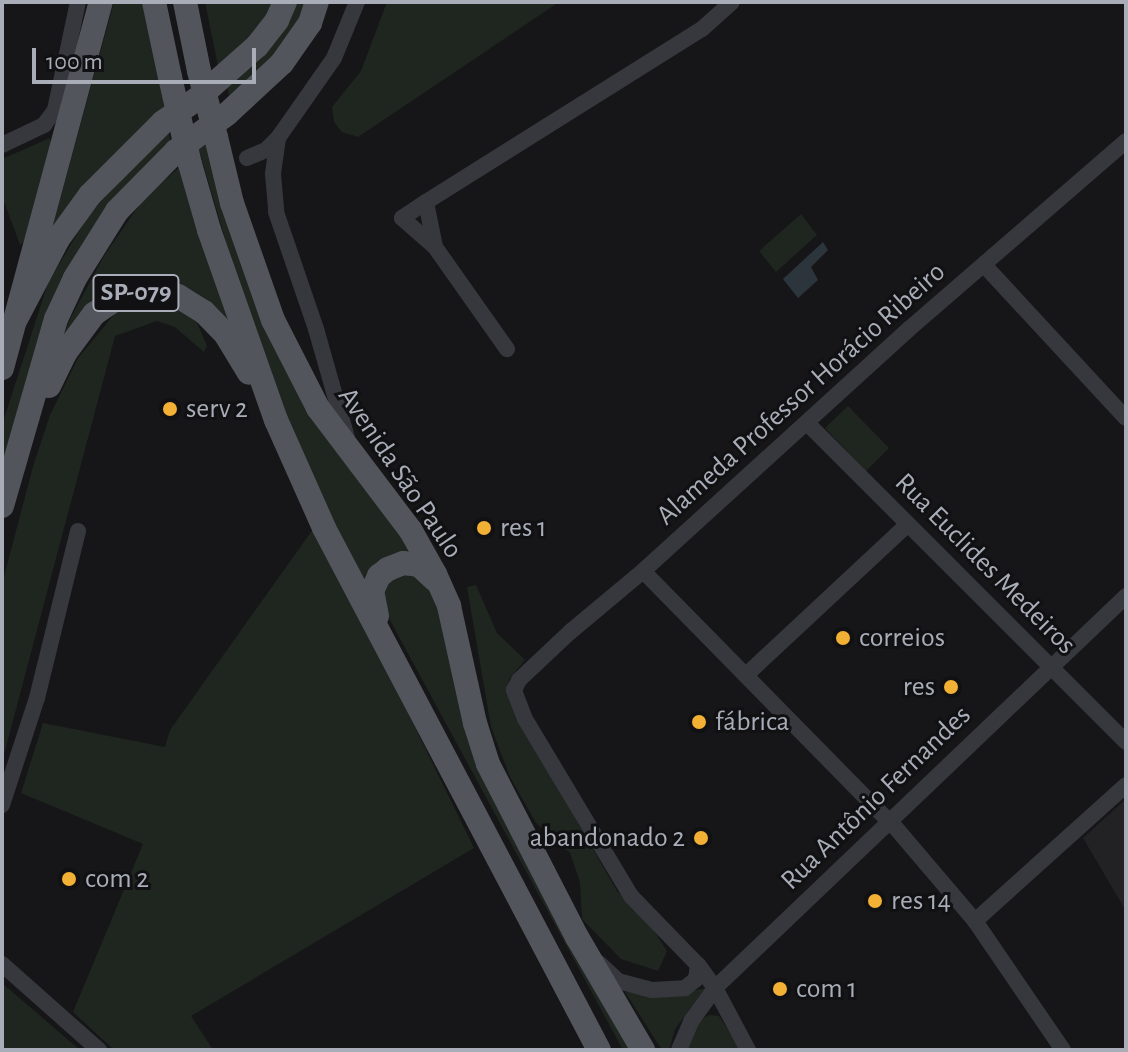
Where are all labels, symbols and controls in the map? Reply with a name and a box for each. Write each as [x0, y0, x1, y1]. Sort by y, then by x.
scale bar [36, 32, 260, 82]
text: 100 m [46, 50, 103, 74]
street label: Alameda Professor Horácio Ribeiro [650, 255, 952, 533]
road number: SP-079 [92, 271, 180, 315]
street label: Avenida São Paulo [330, 381, 470, 565]
place label: serv 2 [186, 392, 248, 426]
marker: serv 2 [161, 400, 179, 418]
street label: Rua Euclides Medeiros [887, 466, 1083, 662]
place label: res 1 [500, 511, 547, 545]
marker: res 1 [475, 519, 493, 537]
place label: correios [859, 621, 945, 655]
marker: correios [834, 629, 852, 647]
place label: res [903, 670, 935, 704]
marker: res [942, 678, 960, 696]
street label: Rua Antônio Fernandes [774, 699, 978, 897]
place label: fábrica [715, 705, 790, 739]
marker: fábrica [690, 713, 708, 731]
place label: abandonado 2 [530, 821, 685, 855]
marker: abandonado 2 [692, 829, 710, 847]
place label: com 2 [85, 862, 149, 896]
marker: com 2 [60, 870, 78, 888]
place label: res 14 [891, 884, 951, 918]
marker: res 14 [866, 892, 884, 910]
place label: com 1 [796, 972, 857, 1006]
marker: com 1 [771, 980, 789, 998]

